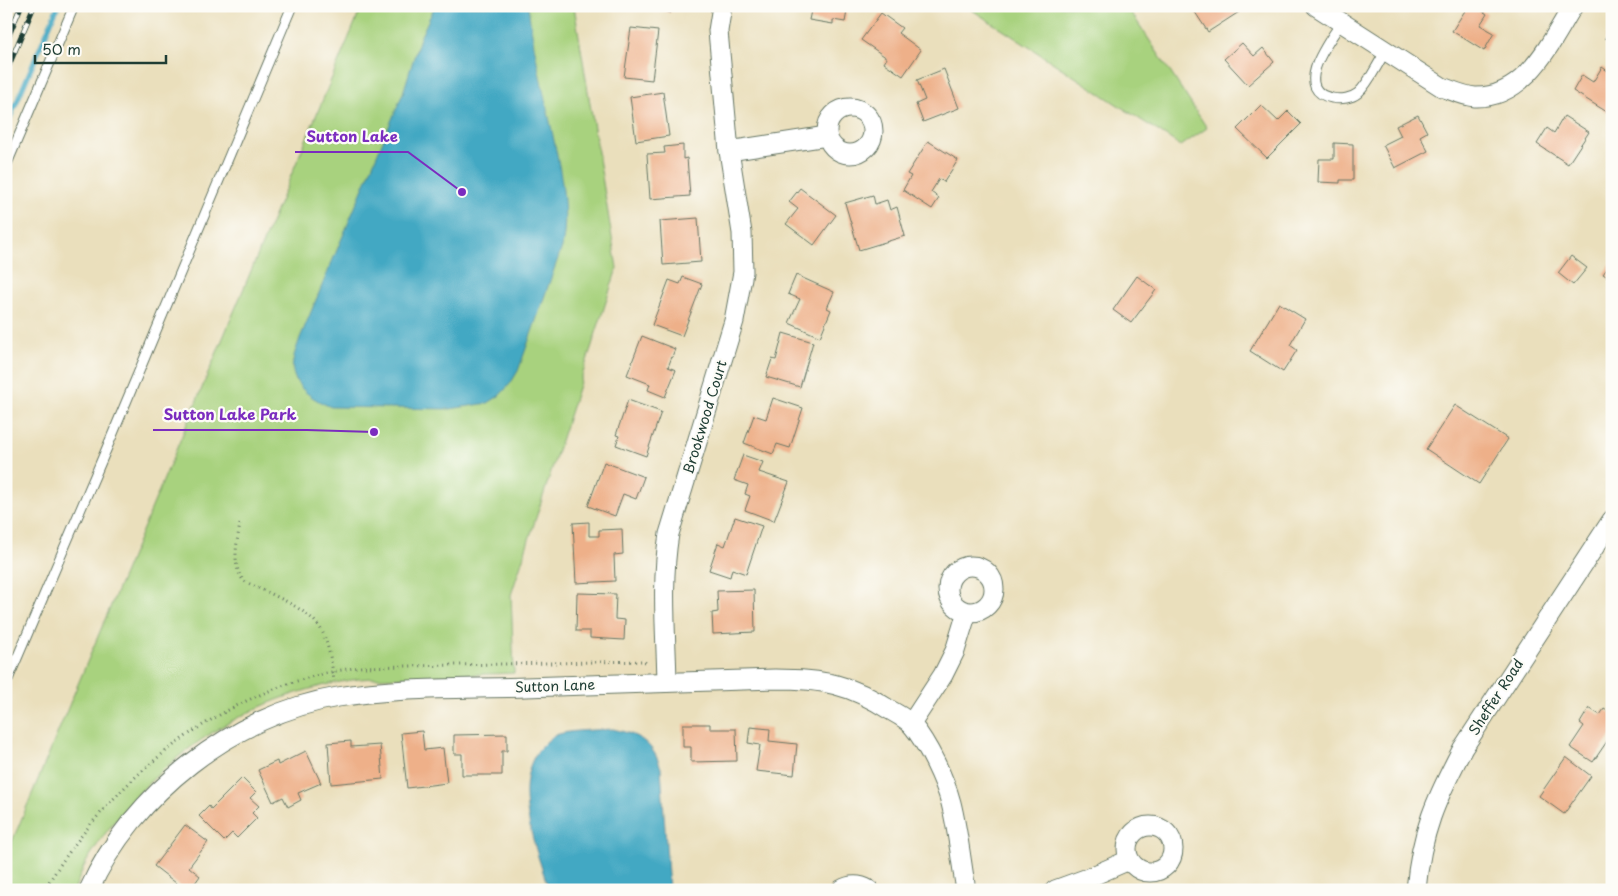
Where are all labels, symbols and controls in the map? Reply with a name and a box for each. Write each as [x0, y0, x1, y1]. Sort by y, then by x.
scale bar [35, 32, 166, 64]
text: 50 m [42, 37, 81, 60]
callout: Sutton Lake [295, 122, 408, 152]
text: Sutton Lake [306, 124, 398, 147]
street label: Brookwood Court [677, 357, 732, 476]
callout: Sutton Lake Park [153, 400, 307, 430]
text: Sutton Lake Park [163, 402, 297, 425]
street label: Sheffer Road [1463, 654, 1528, 739]
street label: Sutton Lane [515, 674, 596, 697]

